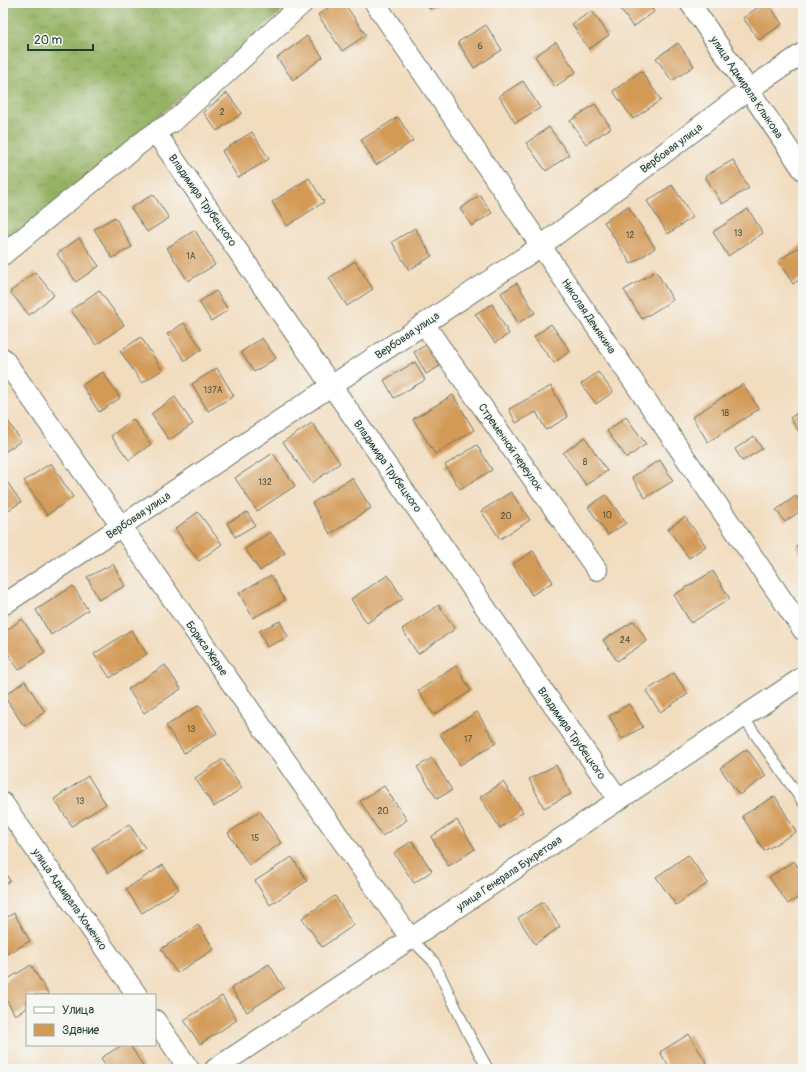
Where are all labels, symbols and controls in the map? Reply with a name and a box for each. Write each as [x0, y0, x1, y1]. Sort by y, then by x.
scale bar [28, 26, 93, 52]
text: 20 m [34, 33, 63, 48]
street label: улица Адмирала Клыкова [707, 33, 786, 141]
house number: 6 [477, 41, 483, 52]
house number: 2 [219, 107, 225, 118]
street label: Вербовая улица [638, 121, 705, 176]
street label: Владимира Трубецкого [166, 152, 239, 249]
house number: 13 [734, 228, 742, 239]
house number: 12 [626, 230, 634, 241]
house number: 1А [186, 251, 196, 262]
street label: Николая Демякина [559, 276, 618, 356]
street label: Вербовая улица [373, 309, 442, 362]
house number: 137А [203, 385, 223, 396]
street label: Стременной переулок [475, 401, 546, 494]
house number: 18 [721, 408, 729, 419]
street label: Владимира Трубецкого [351, 418, 424, 515]
house number: 8 [583, 457, 588, 468]
house number: 132 [258, 477, 272, 488]
street label: Вербовая улица [104, 489, 173, 542]
house number: 10 [602, 510, 612, 521]
house number: 20 [500, 511, 512, 522]
street label: Бориса Жерве [183, 618, 231, 679]
house number: 24 [620, 635, 631, 646]
street label: Владимира Трубецкого [535, 685, 608, 782]
house number: 13 [187, 724, 195, 735]
house number: 17 [464, 734, 472, 745]
house number: 13 [76, 796, 84, 807]
house number: 20 [377, 806, 389, 817]
house number: 15 [251, 833, 259, 844]
street label: улица Генерала Букретова [453, 833, 565, 914]
street label: улица Адмирала Хоменко [29, 845, 110, 953]
legend [26, 994, 156, 1046]
text: Улица [62, 1003, 94, 1018]
text: Здание [62, 1023, 99, 1038]

